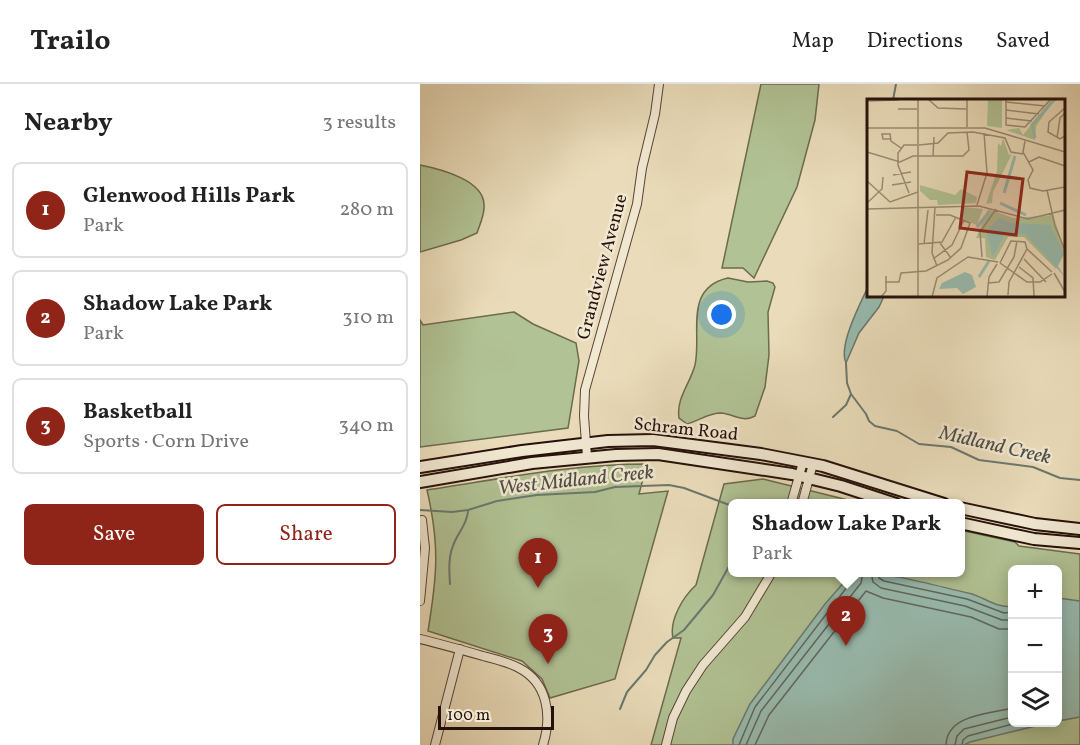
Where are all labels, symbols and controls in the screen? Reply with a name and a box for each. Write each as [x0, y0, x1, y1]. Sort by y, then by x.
text: Trailo [30, 22, 111, 61]
text: Map [792, 27, 834, 56]
text: Directions [867, 27, 963, 56]
text: Saved [996, 27, 1050, 56]
inset map [867, 99, 1065, 297]
text: Nearby [24, 105, 113, 141]
text: 3 results [322, 109, 396, 137]
text: Glenwood Hills Park [83, 181, 295, 212]
street label: Grandview Avenue [572, 191, 634, 343]
text: 1 [41, 196, 50, 224]
text: 280 m [339, 196, 394, 224]
text: Park [83, 212, 124, 240]
text: Shadow Lake Park [83, 289, 272, 320]
your location [707, 300, 736, 329]
text: 2 [40, 304, 51, 332]
text: 310 m [342, 304, 394, 332]
text: Park [83, 320, 124, 348]
text: Basketball [83, 397, 193, 428]
text: 3 [40, 412, 51, 440]
text: 340 m [338, 412, 394, 440]
street label: Schram Road [633, 412, 739, 448]
water label: Midland Creek [935, 419, 1054, 472]
text: Sports · Corn Drive [83, 428, 249, 456]
water label: West Midland Creek [497, 459, 655, 503]
popup [728, 499, 965, 577]
button: Save [24, 504, 204, 565]
button: Share [216, 504, 396, 565]
text: Shadow Lake Park [752, 509, 941, 540]
pin: 1 [518, 538, 558, 588]
text: Park [752, 540, 793, 568]
map controls [1008, 565, 1062, 727]
button: + [1008, 565, 1062, 619]
pin: 2 [826, 596, 866, 646]
pin: 3 [528, 614, 568, 664]
button: − [1008, 619, 1062, 673]
button: layers [1008, 673, 1062, 727]
scale bar [438, 703, 554, 730]
text: 100 m [447, 705, 490, 727]

